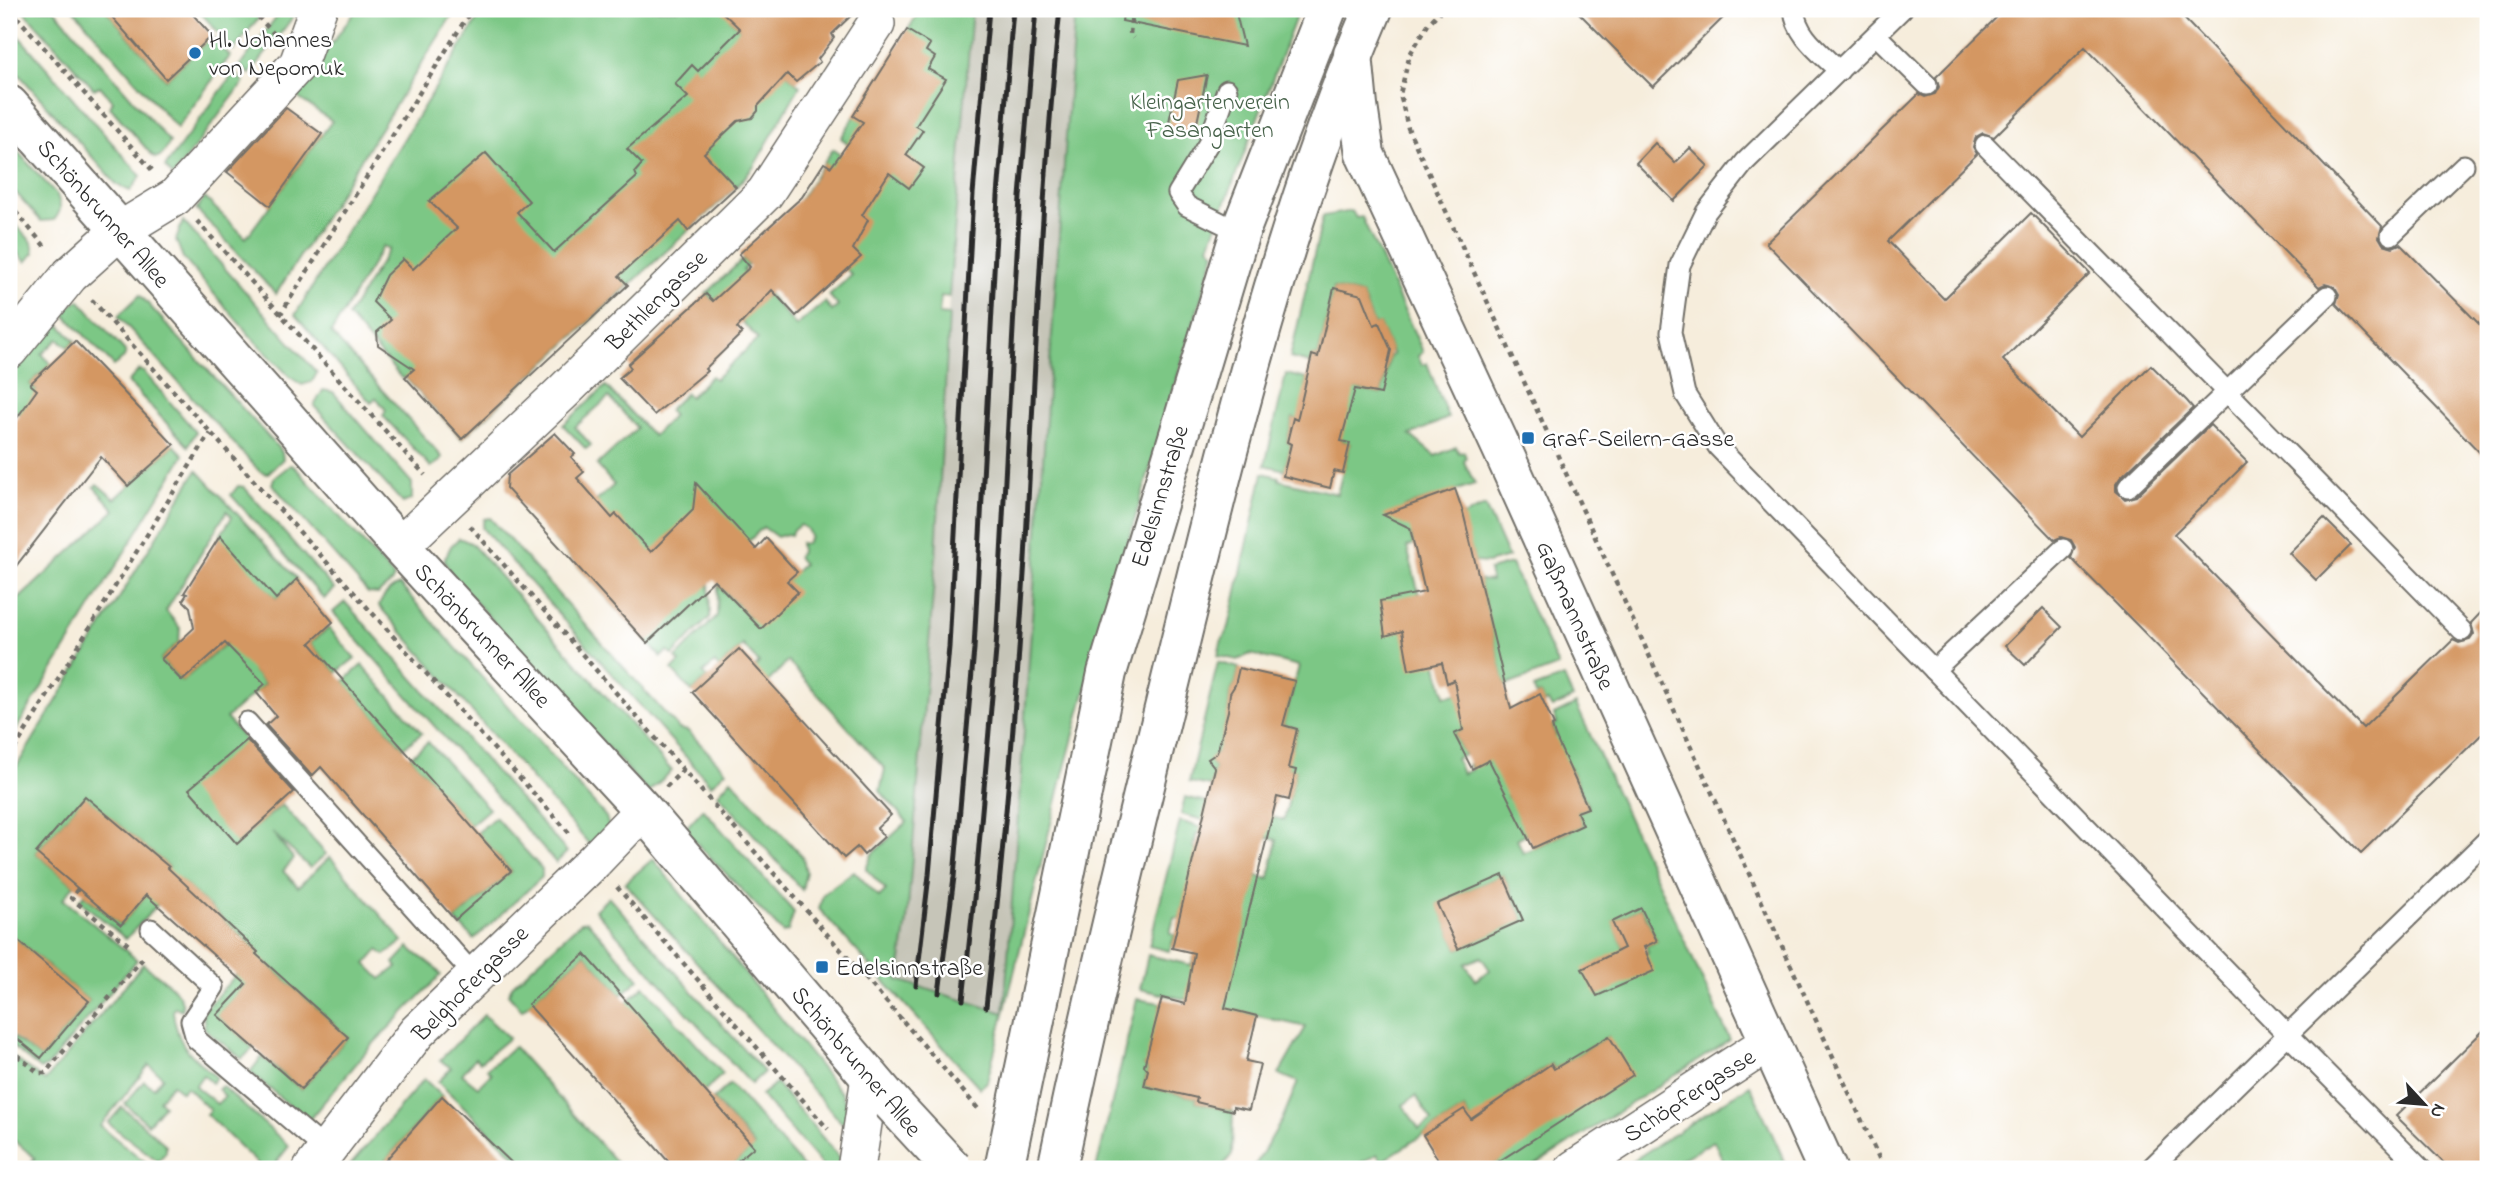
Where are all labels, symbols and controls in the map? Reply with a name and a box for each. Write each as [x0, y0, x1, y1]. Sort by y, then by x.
place label: Hl. Johannes von Nepomuk [209, 24, 344, 87]
marker: Hl. Johannes von Nepomuk [187, 45, 203, 61]
park label: Kleingartenverein Fasangarten [1130, 86, 1290, 149]
street label: Schönbrunner Allee [27, 132, 177, 297]
street label: Bethlengasse [598, 243, 717, 361]
street label: Edelsinnstraße [1123, 421, 1200, 572]
place label: Graf-Seilern-Gasse [1542, 423, 1735, 458]
marker: Graf-Seilern-Gasse [1520, 430, 1536, 446]
street label: Gaßmannstraße [1525, 536, 1622, 696]
street label: Schönbrunner Allee [404, 556, 558, 717]
street label: Belghofergasse [405, 918, 538, 1052]
place label: Edelsinnstraße [836, 952, 983, 987]
marker: Edelsinnstraße [814, 959, 830, 975]
street label: Schönbrunner Allee [781, 979, 929, 1146]
street label: Schöpfergasse [1617, 1041, 1764, 1153]
north arrow [2388, 1070, 2458, 1140]
text: N [2422, 1099, 2452, 1122]

